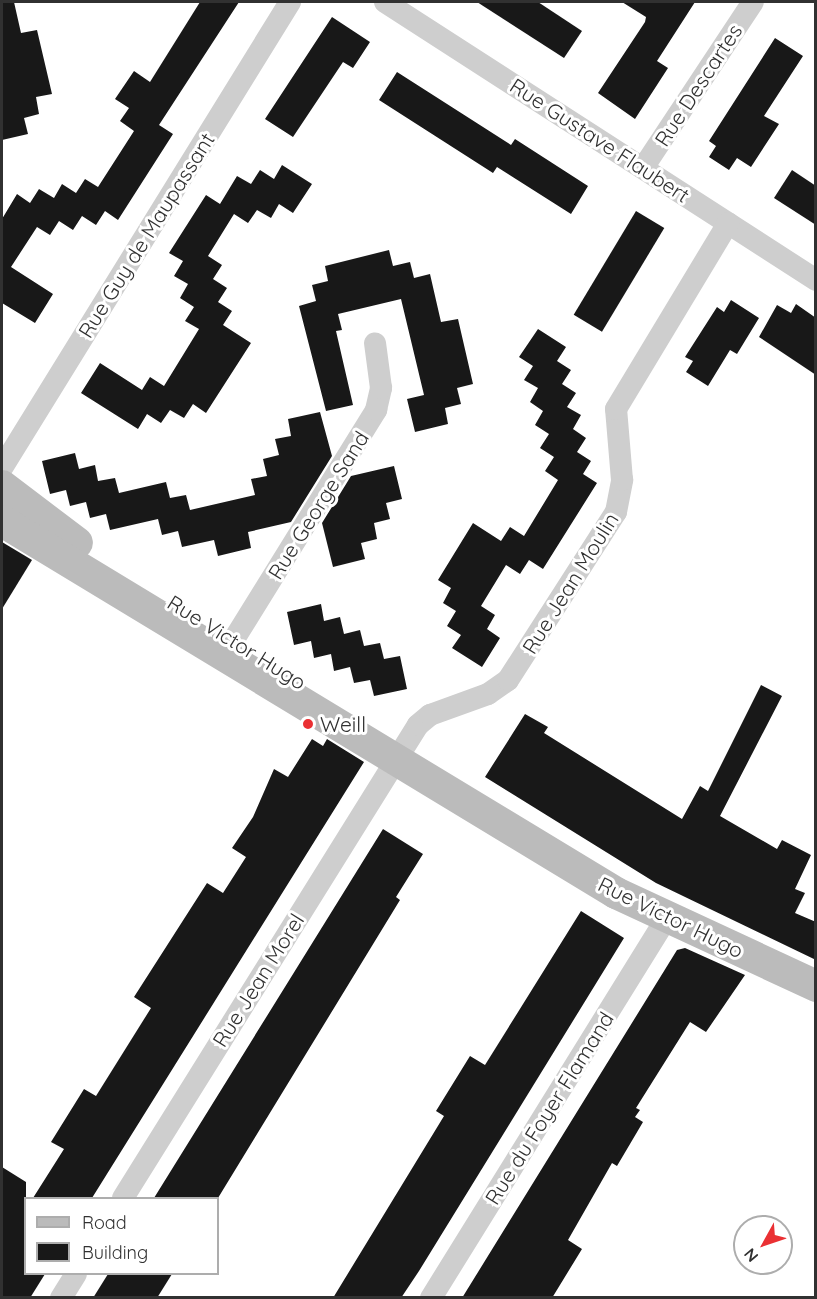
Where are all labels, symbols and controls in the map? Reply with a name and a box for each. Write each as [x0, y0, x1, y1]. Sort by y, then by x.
street label: Rue Descartes [649, 19, 747, 151]
street label: Rue Gustave Flaubert [506, 73, 694, 207]
street label: Rue Guy de Maupassant [73, 128, 219, 342]
street label: Rue George Sand [262, 426, 374, 584]
street label: Rue Jean Moulin [517, 508, 623, 658]
street label: Rue Victor Hugo [163, 589, 311, 695]
place label: Weill [320, 711, 366, 737]
marker: Weill [301, 717, 315, 731]
street label: Rue Victor Hugo [594, 871, 748, 963]
street label: Rue Jean Morel [207, 909, 309, 1051]
street label: Rue du Foyer Flamand [479, 1007, 619, 1209]
legend [24, 1197, 219, 1275]
text: Road [82, 1211, 127, 1234]
north arrow [733, 1215, 793, 1275]
text: Building [82, 1241, 148, 1264]
text: N [739, 1244, 762, 1266]

